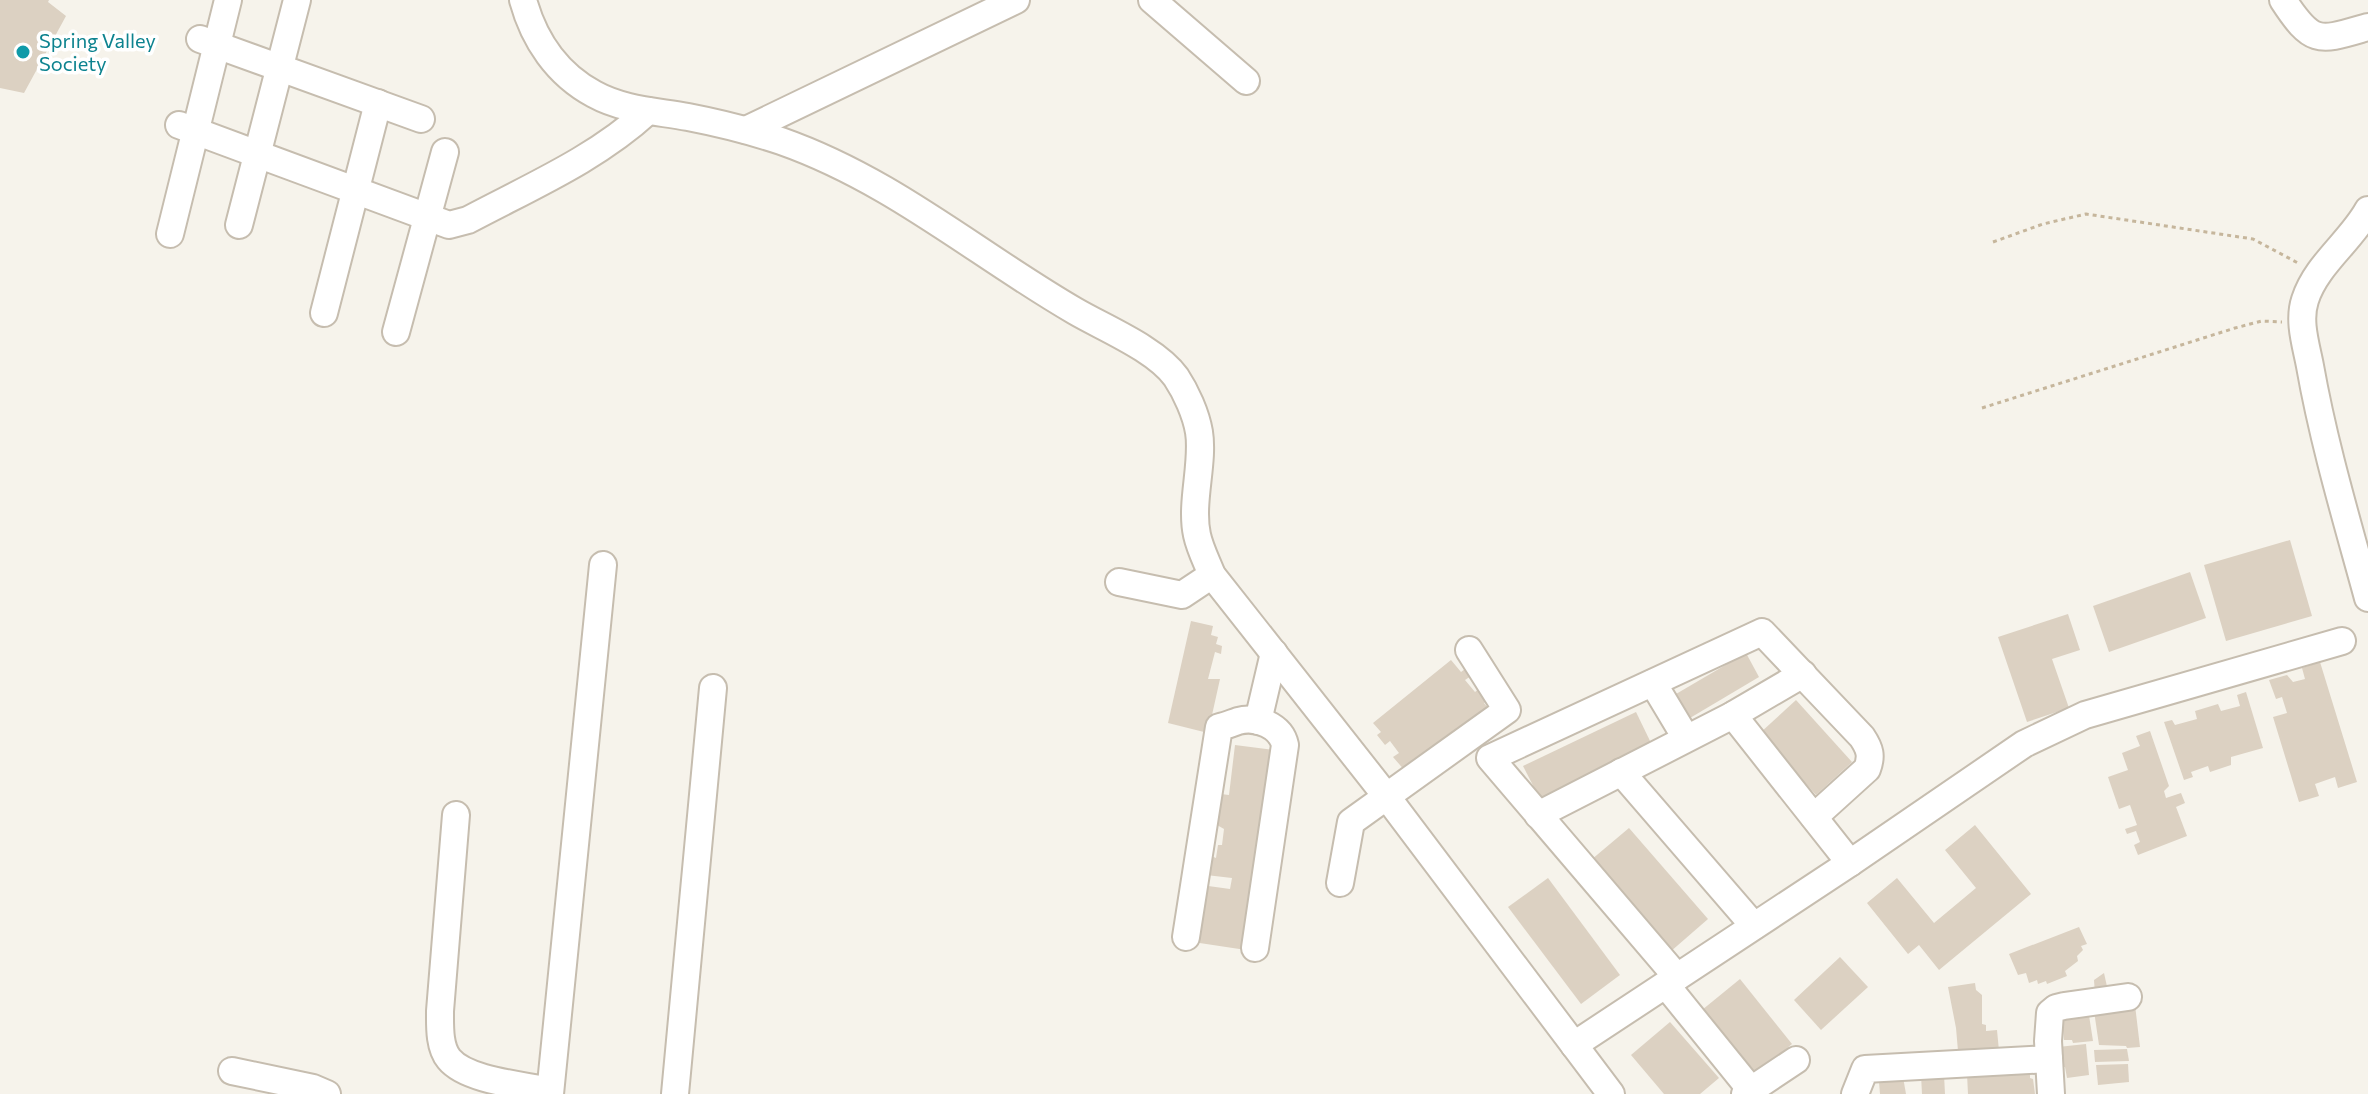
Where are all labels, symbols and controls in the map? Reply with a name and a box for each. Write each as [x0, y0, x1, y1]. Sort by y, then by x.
place label: Spring Valley Society [39, 28, 156, 75]
marker: Spring Valley Society [14, 43, 32, 61]

